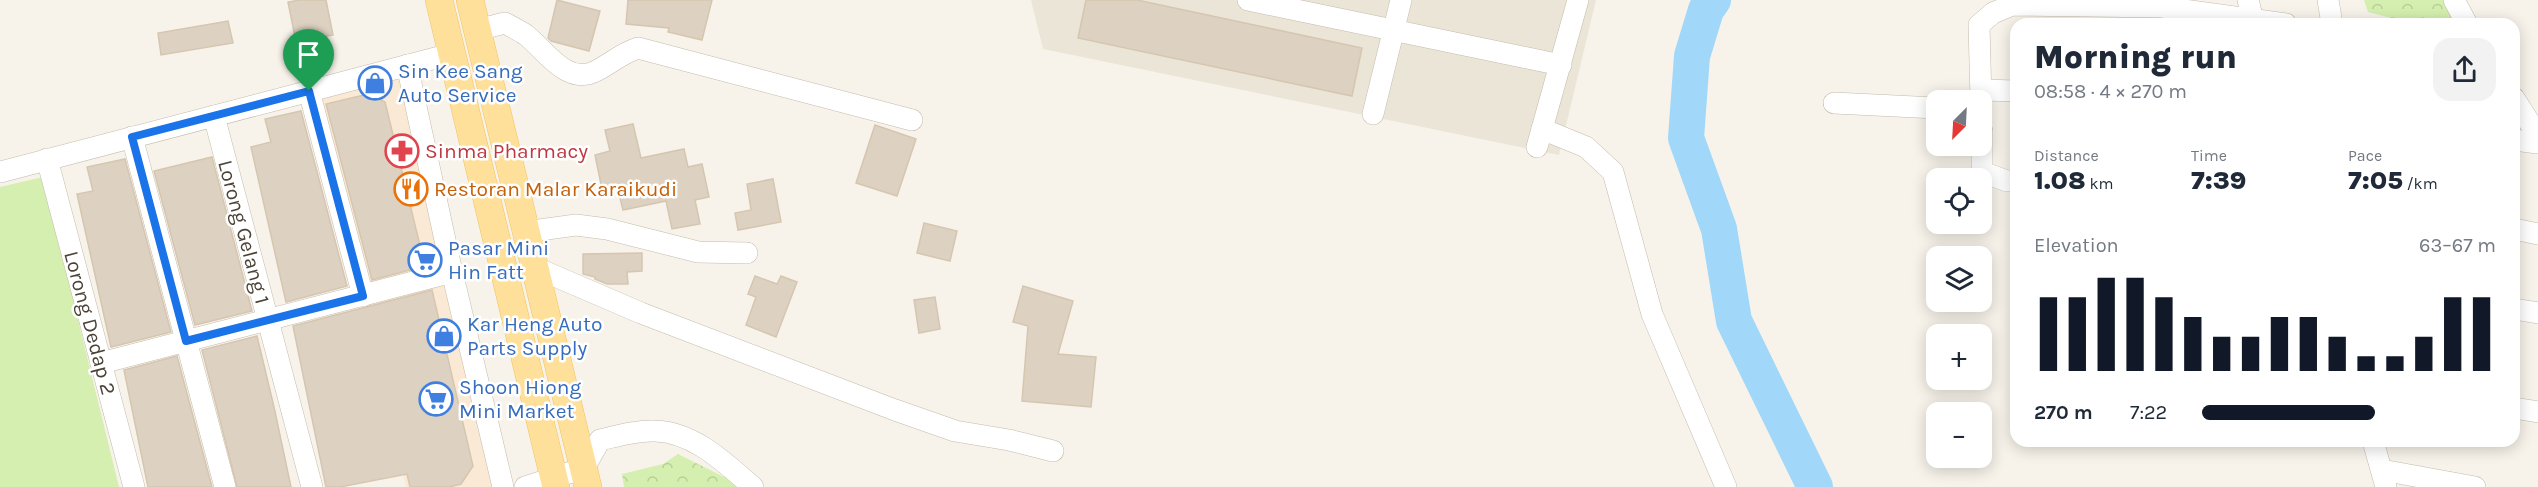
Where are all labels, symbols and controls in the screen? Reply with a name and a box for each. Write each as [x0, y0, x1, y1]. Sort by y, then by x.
pin [283, 29, 334, 91]
icon: arrive [292, 38, 325, 71]
text: Morning run [2034, 38, 2237, 76]
button: share [2433, 38, 2496, 101]
place label: Sin Kee Sang Auto Service [398, 59, 523, 107]
shop icon: Sin Kee Sang Auto Service [357, 65, 393, 101]
text: 08:58 · 4 × 270 m [2034, 80, 2187, 103]
north arrow [1926, 90, 1992, 156]
map controls [1926, 90, 1992, 468]
pharmacy icon: Sinma Pharmacy [384, 133, 420, 169]
place label: Sinma Pharmacy [425, 139, 588, 163]
text: Distance [2034, 146, 2099, 165]
text: Time [2191, 146, 2227, 165]
text: Pace [2348, 146, 2382, 165]
street label: Lorong Gelang 1 [213, 157, 275, 307]
text: 1.08 [2034, 165, 2086, 196]
text: 7:39 [2191, 165, 2246, 196]
text: 7:05 [2348, 165, 2403, 196]
button: locate [1926, 168, 1992, 234]
restaurant icon: Restoran Malar Karaikudi [393, 171, 429, 207]
text: km [2086, 174, 2114, 193]
text: /km [2403, 174, 2438, 193]
place label: Restoran Malar Karaikudi [434, 177, 677, 201]
text: Elevation [2034, 234, 2119, 257]
text: 63–67 m [2419, 234, 2496, 257]
place label: Pasar Mini Hin Fatt [448, 236, 549, 284]
supermarket icon: Pasar Mini Hin Fatt [407, 242, 443, 278]
button: layers [1926, 246, 1992, 312]
street label: Lorong Dedap 2 [59, 248, 121, 398]
place label: Kar Heng Auto Parts Supply [467, 312, 602, 360]
shop icon: Kar Heng Auto Parts Supply [426, 318, 462, 354]
button: + [1926, 324, 1992, 390]
place label: Shoon Hiong Mini Market [459, 375, 581, 423]
supermarket icon: Shoon Hiong Mini Market [418, 381, 454, 417]
text: 270 m [2034, 401, 2093, 424]
text: 7:22 [2130, 401, 2167, 424]
button: − [1926, 402, 1992, 468]

